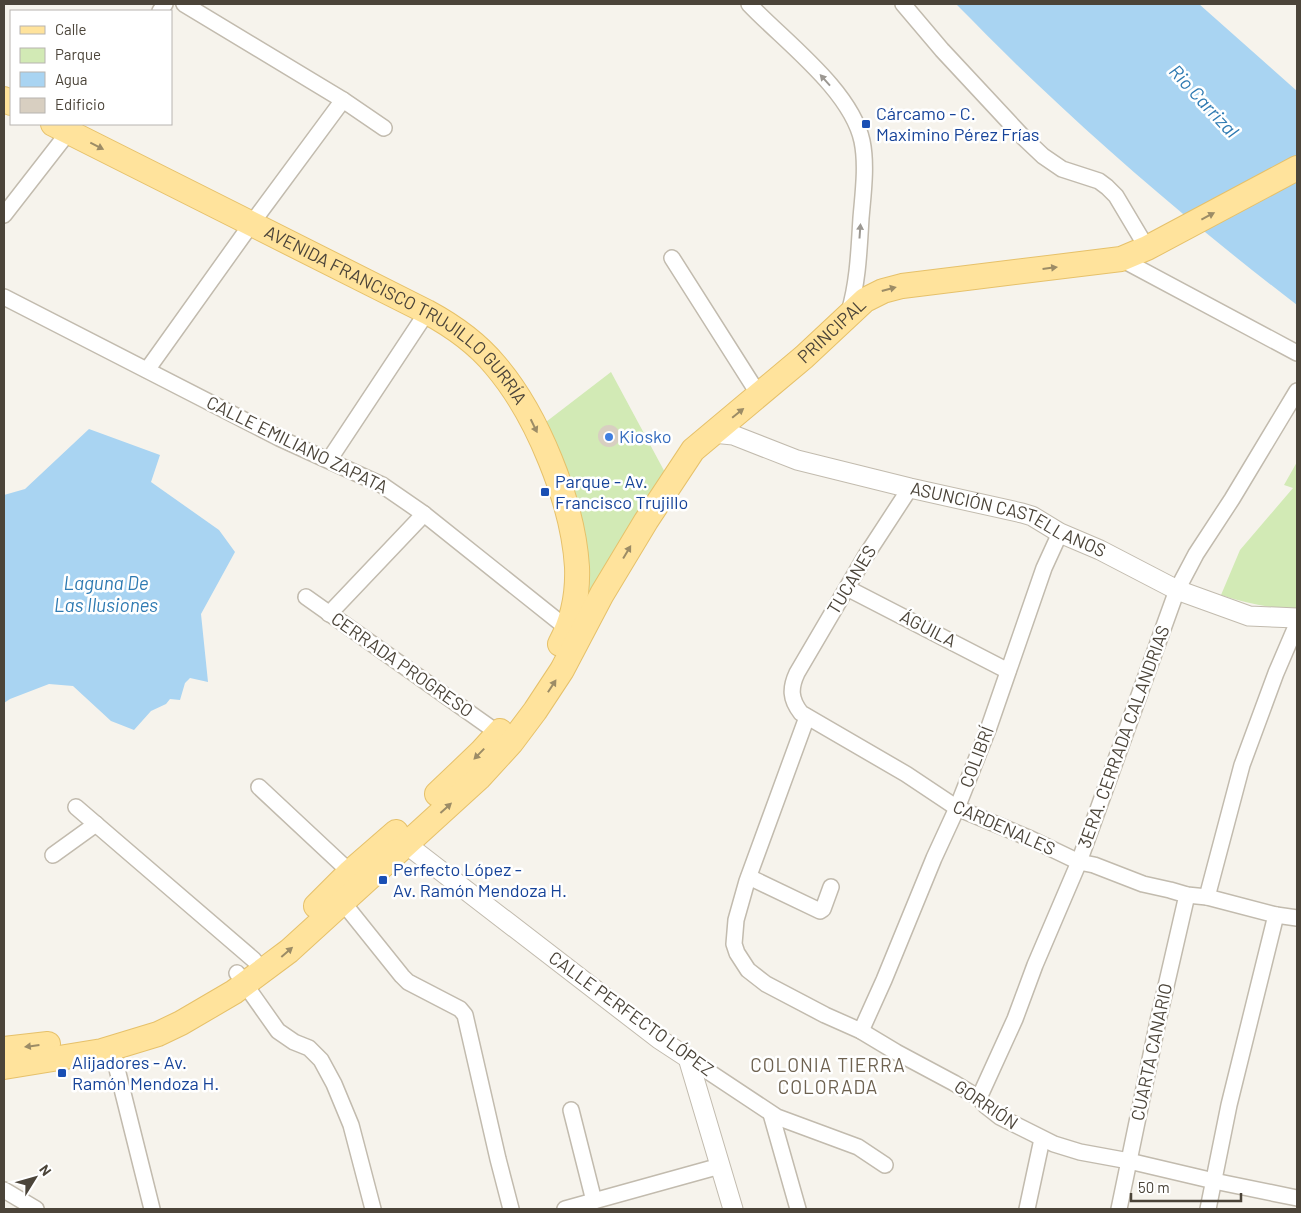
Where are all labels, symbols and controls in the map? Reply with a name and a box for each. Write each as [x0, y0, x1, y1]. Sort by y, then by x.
legend [10, 10, 172, 125]
text: Calle [55, 20, 87, 38]
text: Parque [55, 45, 101, 63]
water label: Rio Carrizal [1165, 59, 1244, 142]
text: Agua [55, 70, 88, 88]
one-way arrow [819, 74, 830, 87]
text: Edificio [55, 95, 105, 113]
place label: Cárcamo - C. Maximino Pérez Frías [876, 102, 1040, 145]
marker: Cárcamo - C. Maximino Pérez Frías [860, 118, 872, 130]
one-way arrow [90, 142, 104, 150]
one-way arrow [1201, 211, 1215, 220]
street label: AVENIDA FRANCISCO TRUJILLO GURRÍA [261, 220, 532, 408]
one-way arrow [857, 223, 865, 239]
one-way arrow [1043, 264, 1059, 272]
one-way arrow [882, 285, 897, 293]
street label: PRINCIPAL [792, 293, 870, 367]
street label: CALLE EMILIANO ZAPATA [203, 391, 392, 498]
one-way arrow [731, 408, 744, 419]
one-way arrow [530, 419, 538, 434]
place label: Kiosko [619, 425, 672, 447]
marker: Kiosko [603, 431, 615, 443]
place label: Parque - Av. Francisco Trujillo [555, 470, 688, 513]
street label: ASUNCIÓN CASTELLANOS [909, 476, 1110, 561]
marker: Parque - Av. Francisco Trujillo [539, 486, 551, 498]
street label: TUCANES [822, 541, 880, 618]
one-way arrow [622, 546, 632, 559]
water label: Laguna De Las Ilusiones [54, 571, 158, 616]
street label: ÁGUILA [897, 605, 960, 652]
street label: CERRADA PROGRESO [327, 607, 478, 721]
street label: 3ERA. CERRADA CALANDRIAS [1072, 622, 1174, 851]
one-way arrow [547, 679, 557, 692]
street label: COLIBRÍ [954, 723, 998, 790]
one-way arrow [473, 747, 485, 759]
street label: CARDENALES [950, 795, 1059, 859]
one-way arrow [440, 803, 452, 814]
place label: Perfecto López - Av. Ramón Mendoza H. [393, 858, 567, 901]
marker: Perfecto López - Av. Ramón Mendoza H. [377, 874, 389, 886]
street label: CALLE PERFECTO LÓPEZ [545, 946, 718, 1080]
one-way arrow [280, 947, 293, 958]
street label: CUARTA CANARIO [1126, 981, 1176, 1123]
one-way arrow [24, 1042, 40, 1050]
place label: Alijadores - Av. Ramón Mendoza H. [72, 1051, 219, 1094]
district label: COLONIA TIERRA COLORADA [750, 1053, 906, 1098]
marker: Alijadores - Av. Ramón Mendoza H. [56, 1067, 68, 1079]
street label: GORRIÓN [950, 1075, 1023, 1134]
north arrow [10, 1153, 60, 1203]
text: N [36, 1161, 55, 1179]
scale bar [1131, 1170, 1241, 1202]
text: 50 m [1138, 1178, 1170, 1196]

